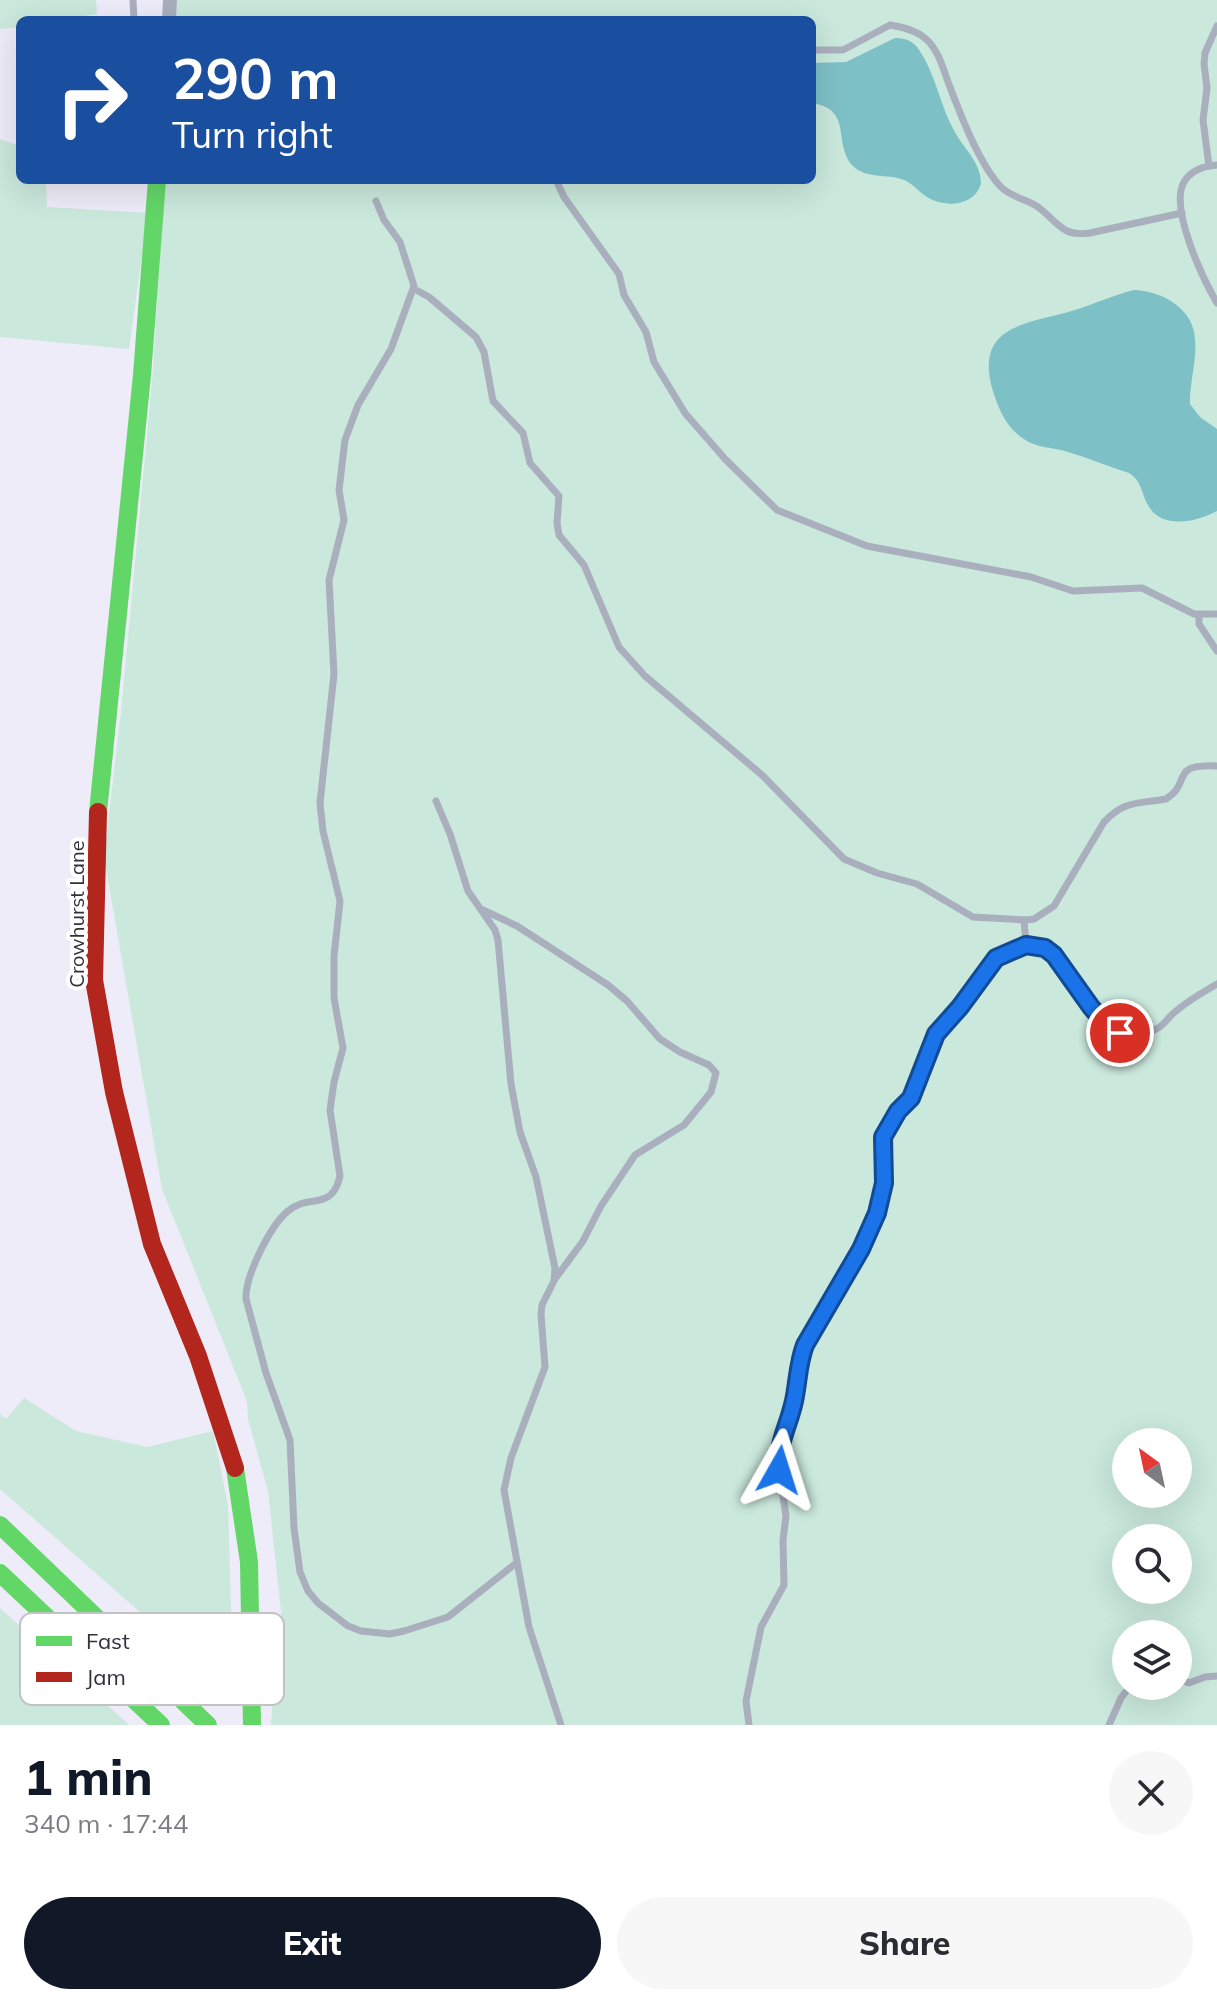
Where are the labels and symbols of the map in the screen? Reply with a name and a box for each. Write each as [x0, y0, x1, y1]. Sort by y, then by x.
street label: Crowhurst Lane [64, 840, 89, 988]
pin [1086, 999, 1154, 1067]
position arrow [737, 1428, 821, 1512]
north arrow [1112, 1428, 1192, 1508]
legend [20, 1613, 284, 1705]
text: Fast [86, 1627, 130, 1655]
text: Jam [86, 1663, 126, 1691]

